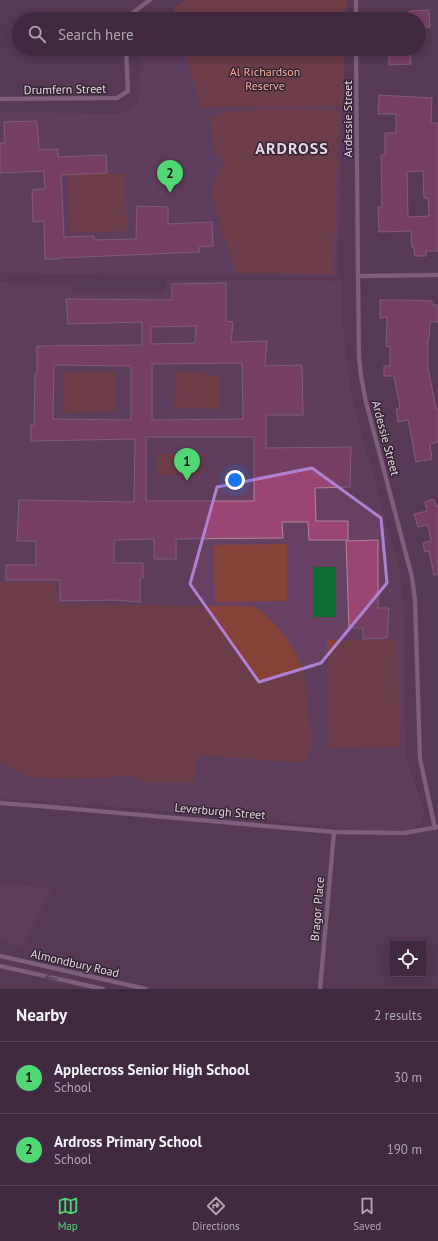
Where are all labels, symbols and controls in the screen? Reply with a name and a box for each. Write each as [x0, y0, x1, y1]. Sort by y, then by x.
search box [12, 12, 426, 56]
icon: search [26, 23, 48, 45]
text: Search here [58, 25, 134, 44]
park label: Al Richardson Reserve [230, 64, 300, 93]
street label: Drumfern Street [24, 81, 106, 97]
street label: Ardessie Street [340, 81, 355, 157]
district label: ARDROSS [255, 138, 329, 158]
pin: 2 [157, 160, 183, 193]
street label: Ardessie Street [369, 399, 403, 477]
pin: 1 [174, 448, 200, 481]
your location [225, 470, 245, 490]
street label: Leverburgh Street [174, 800, 266, 822]
street label: Bragor Place [307, 876, 327, 942]
map controls [390, 941, 426, 977]
button: locate [390, 941, 426, 977]
street label: Almondbury Road [29, 946, 121, 980]
one-way arrow [45, 973, 58, 981]
text: Nearby [16, 1004, 67, 1026]
text: 2 results [374, 1007, 422, 1024]
text: Applecross Senior High School [54, 1060, 249, 1079]
text: 1 [25, 1069, 33, 1086]
text: 30 m [394, 1069, 422, 1086]
text: School [54, 1079, 92, 1096]
text: Ardross Primary School [54, 1132, 202, 1151]
text: 2 [25, 1141, 33, 1158]
text: 190 m [387, 1141, 422, 1158]
text: School [54, 1151, 92, 1168]
tab: Map [57, 1195, 79, 1233]
tab: Directions [192, 1195, 240, 1233]
tab: Saved [353, 1195, 381, 1233]

